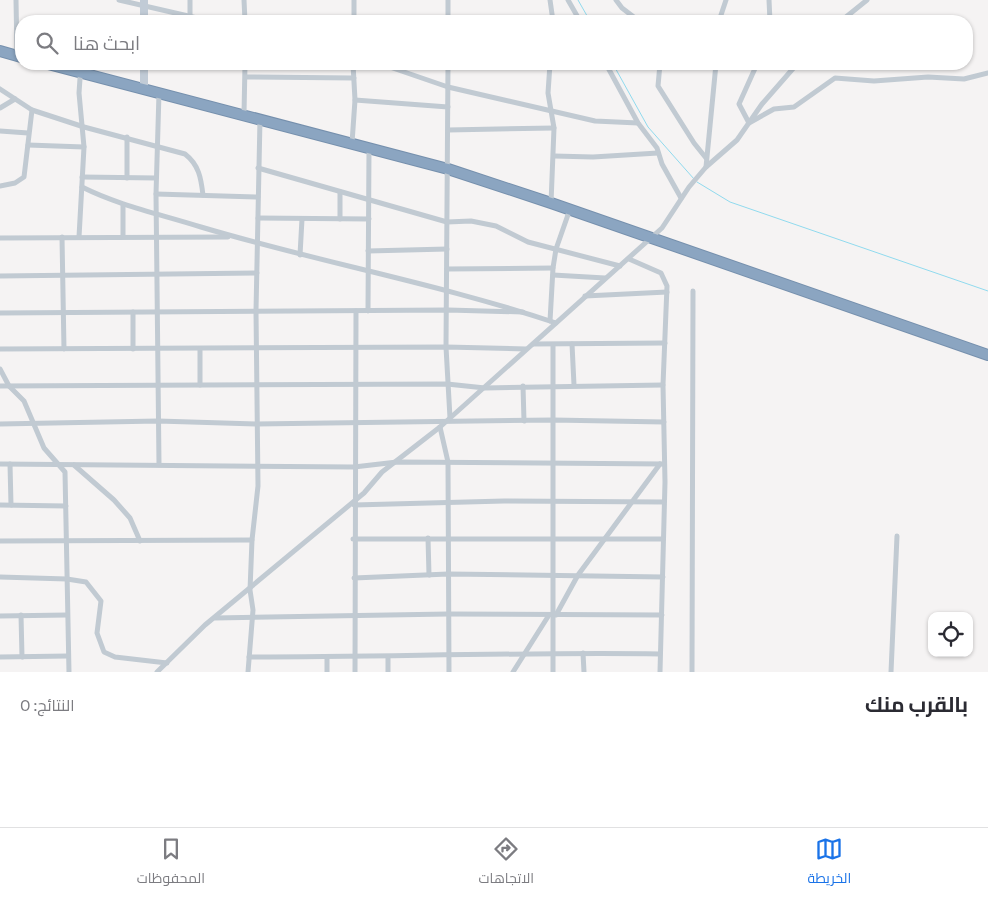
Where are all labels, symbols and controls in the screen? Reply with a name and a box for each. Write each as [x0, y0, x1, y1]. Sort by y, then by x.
search box [15, 15, 973, 70]
icon: search [33, 29, 61, 57]
text: ابحث هنا [73, 31, 140, 54]
map controls [928, 612, 973, 657]
button: locate [928, 612, 973, 657]
text: بالقرب منك [865, 691, 968, 716]
text: النتائج: 0 [20, 695, 74, 714]
tab: المحفوظات [137, 835, 205, 891]
tab: الاتجاهات [479, 835, 534, 891]
tab: الخريطة [808, 835, 851, 891]

